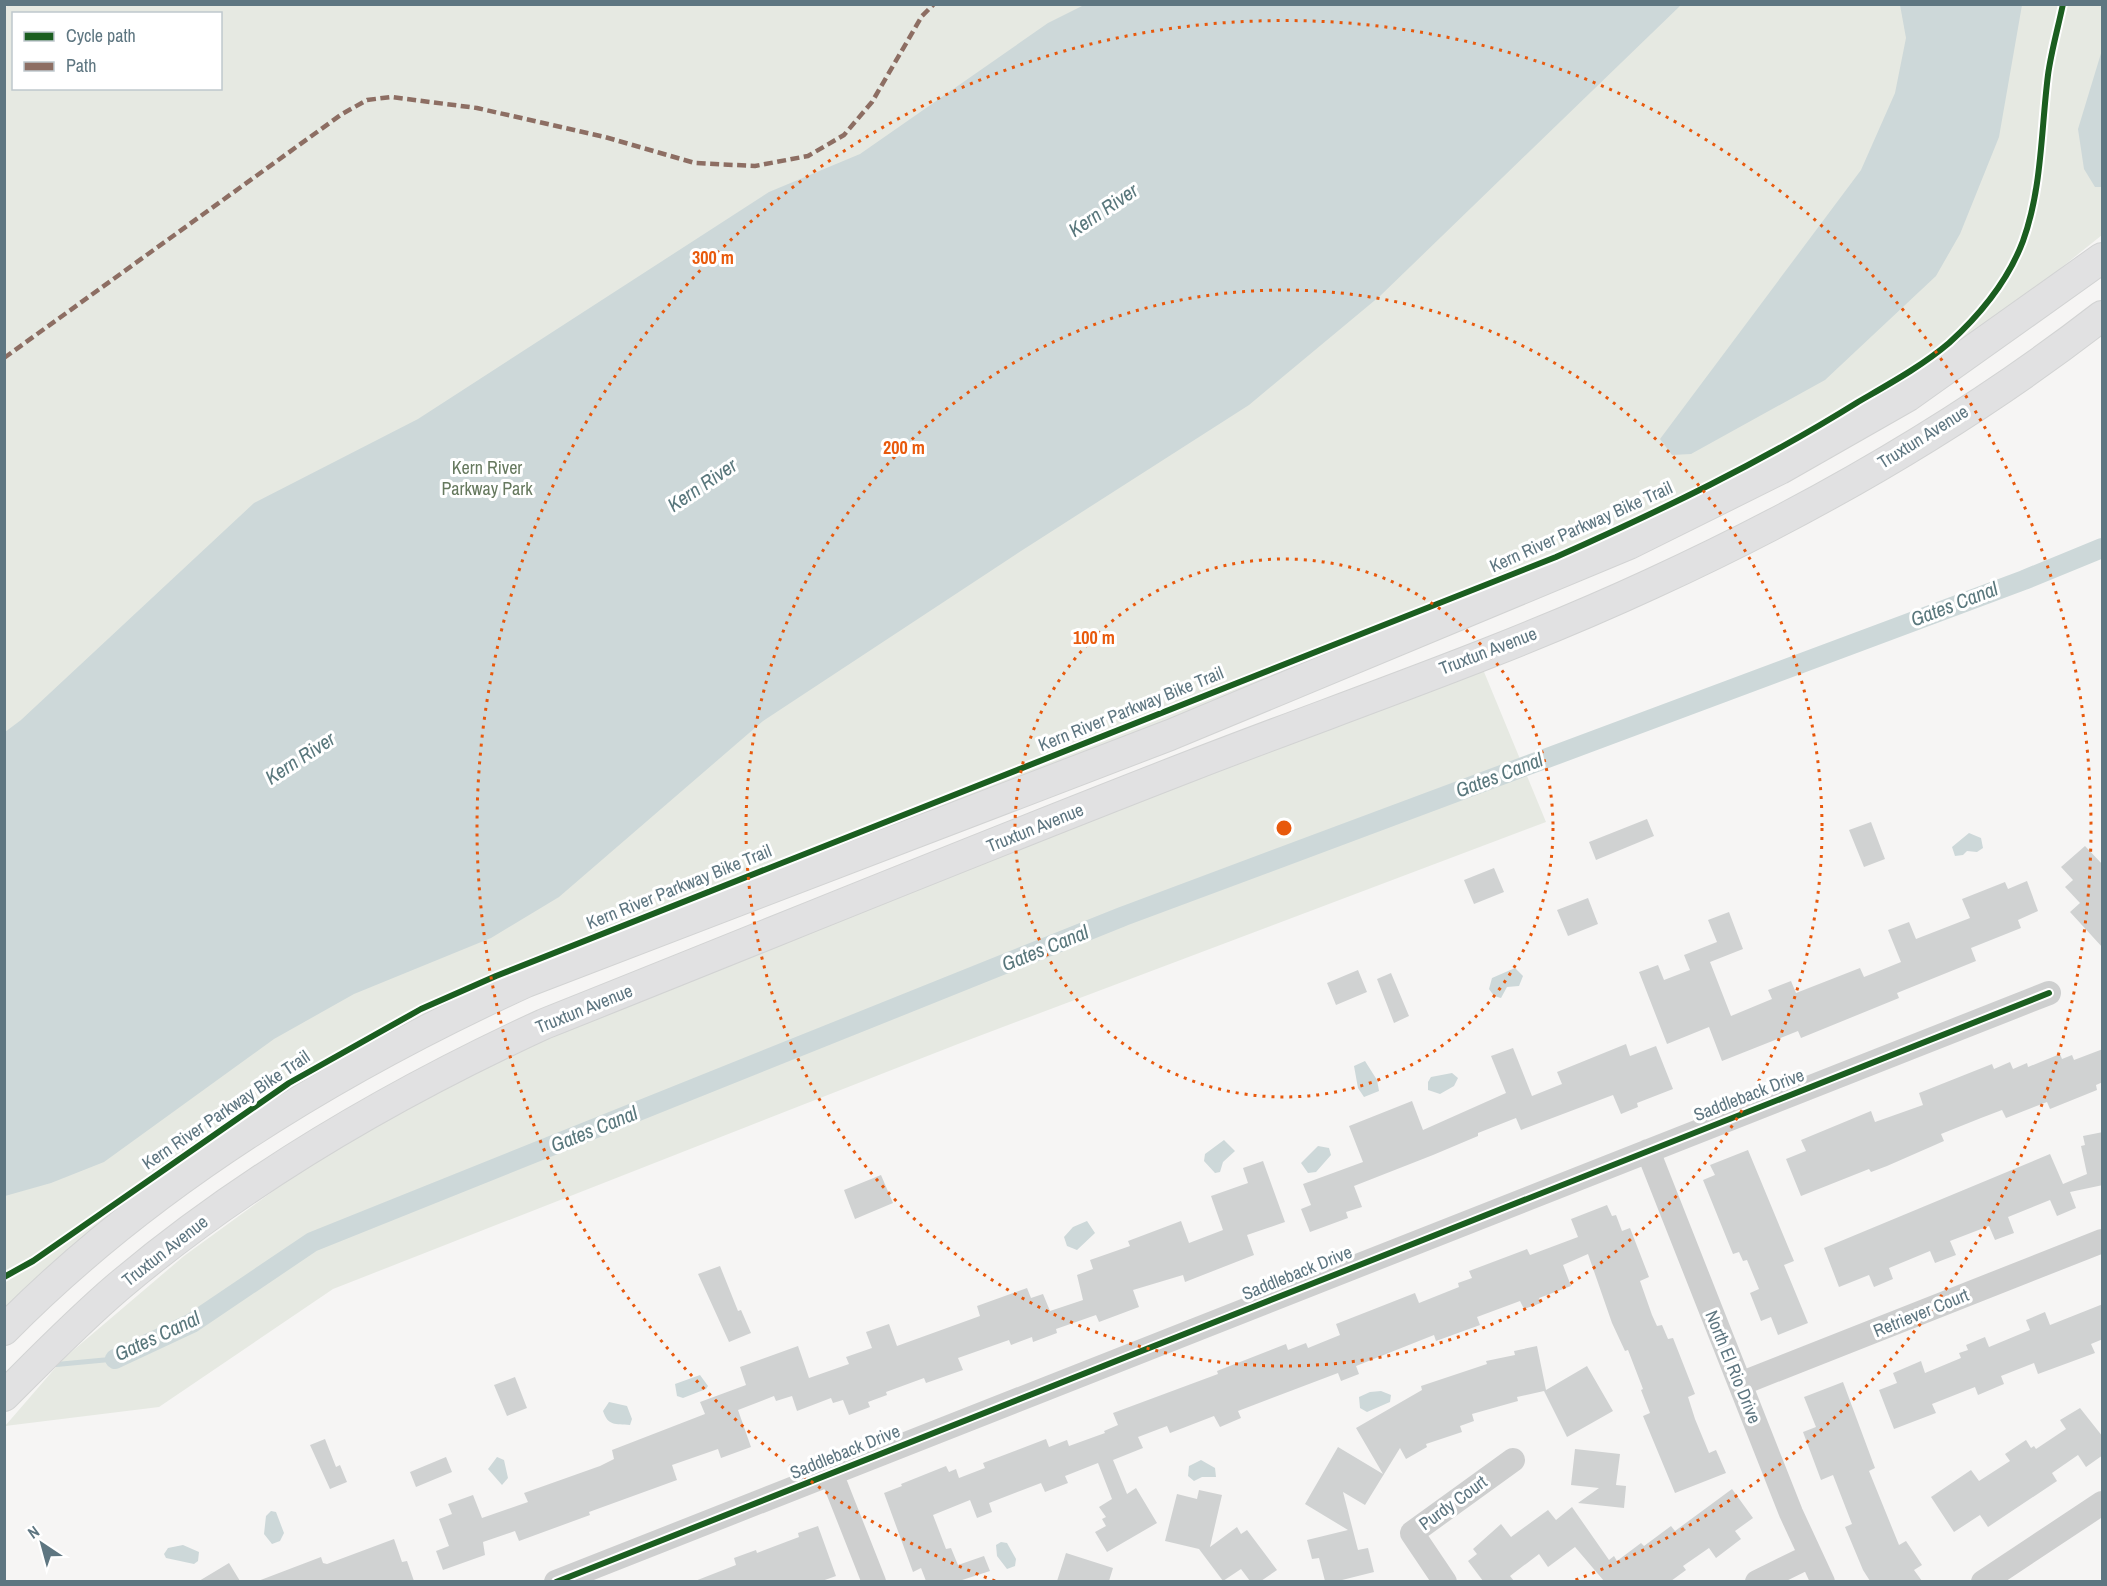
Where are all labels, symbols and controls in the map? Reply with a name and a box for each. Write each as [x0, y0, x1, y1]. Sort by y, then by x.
legend [12, 12, 222, 90]
text: Cycle path [66, 23, 136, 48]
text: Path [66, 53, 96, 78]
water label: Kern River [1063, 176, 1143, 243]
text: 300 m [692, 245, 734, 270]
street label: Truxtun Avenue [1873, 399, 1973, 474]
text: 200 m [883, 435, 925, 460]
water label: Kern River [662, 451, 742, 518]
park label: Kern River Parkway Park [441, 455, 533, 501]
street label: Kern River Parkway Bike Trail [1485, 475, 1676, 578]
water label: Gates Canal [1906, 574, 2002, 632]
street label: Truxtun Avenue [1435, 620, 1540, 681]
text: 100 m [1073, 625, 1115, 650]
street label: Kern River Parkway Bike Trail [1034, 660, 1227, 757]
water label: Kern River [260, 725, 340, 790]
water label: Gates Canal [1451, 745, 1547, 803]
street label: Truxtun Avenue [983, 797, 1087, 858]
centre of rings [1274, 818, 1294, 838]
street label: Kern River Parkway Bike Trail [582, 838, 775, 935]
water label: Gates Canal [997, 918, 1092, 977]
street label: Truxtun Avenue [532, 978, 636, 1039]
street label: Kern River Parkway Bike Trail [137, 1044, 315, 1175]
street label: Saddleback Drive [1690, 1062, 1808, 1127]
water label: Gates Canal [546, 1099, 641, 1158]
street label: Truxtun Avenue [117, 1209, 213, 1292]
street label: Saddleback Drive [1238, 1239, 1356, 1306]
street label: Retriever Court [1869, 1282, 1972, 1343]
water label: Gates Canal [110, 1304, 204, 1367]
street label: North El Rio Drive [1699, 1307, 1767, 1427]
street label: Saddleback Drive [786, 1418, 904, 1485]
street label: Purdy Court [1414, 1469, 1492, 1536]
north arrow [12, 1514, 72, 1574]
text: N [23, 1520, 43, 1544]

